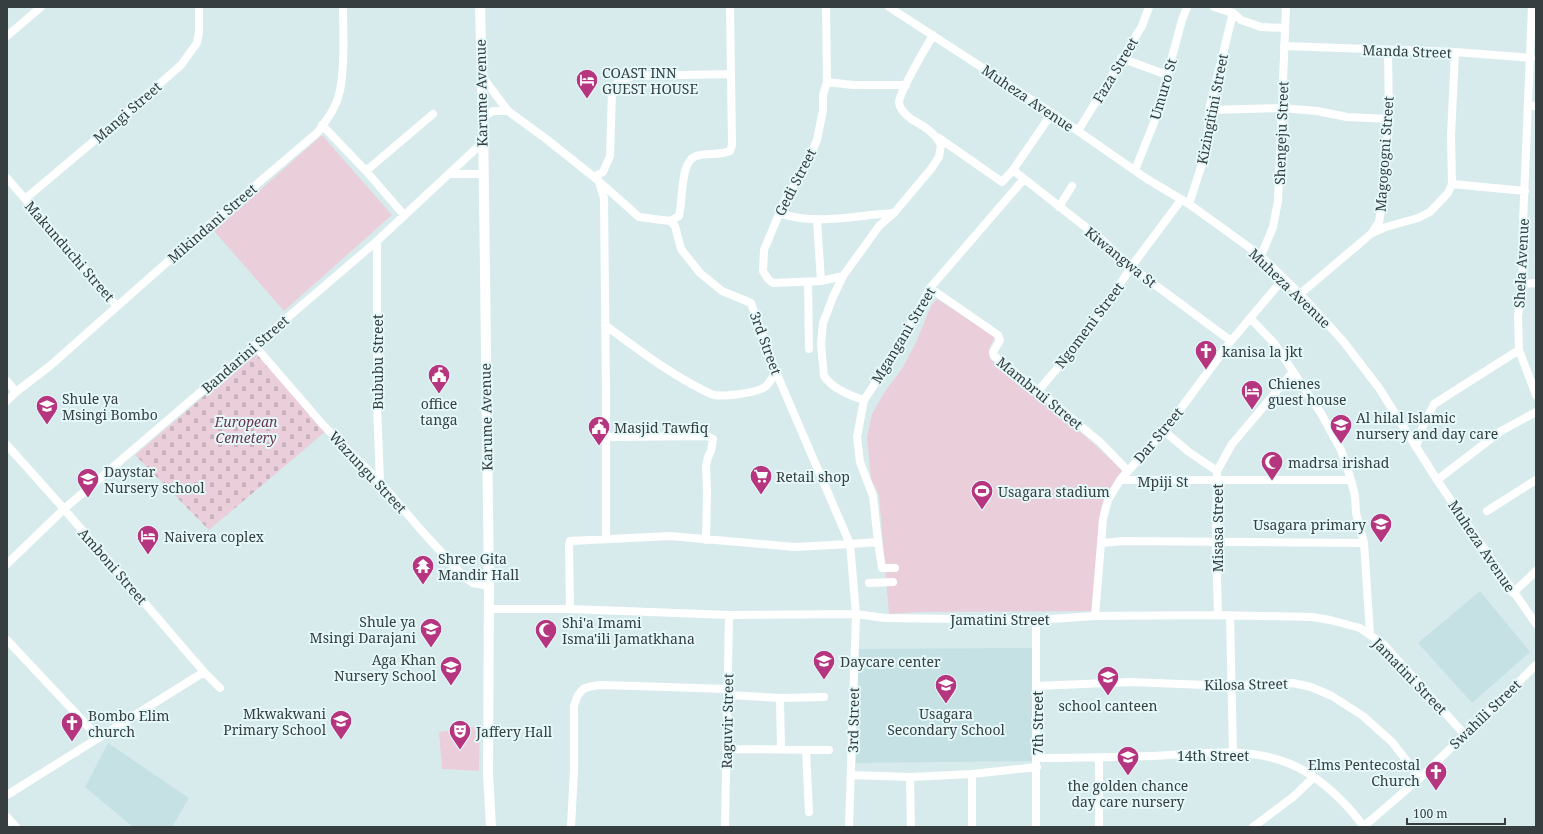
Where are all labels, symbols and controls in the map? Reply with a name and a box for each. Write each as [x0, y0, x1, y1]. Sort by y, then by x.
street label: Faza Street [1088, 34, 1142, 106]
street label: Karume Avenue [471, 39, 491, 147]
street label: Manda Street [1362, 40, 1452, 62]
street label: Kizingitini Street [1192, 52, 1232, 166]
street label: Umuro St [1145, 56, 1181, 122]
street label: Muheza Avenue [978, 60, 1078, 136]
place label: COAST INN GUEST HOUSE [602, 63, 698, 98]
hotel icon: COAST INN GUEST HOUSE [574, 67, 600, 100]
street label: Mangi Street [89, 77, 165, 147]
street label: Shengeju Street [1270, 81, 1292, 185]
street label: Magogogni Street [1370, 95, 1398, 213]
street label: Gedi Street [770, 145, 820, 219]
street label: Mikindani Street [164, 179, 261, 267]
street label: Makunduchi Street [21, 197, 119, 305]
street label: Shela Avenue [1509, 218, 1533, 308]
street label: Kiwangwa St [1081, 222, 1161, 292]
street label: Muheza Avenue [1245, 244, 1335, 332]
street label: Ngomeni Street [1050, 278, 1128, 372]
street label: Mgangani Street [867, 283, 939, 387]
street label: 3rd Street [746, 309, 786, 377]
street label: Bandarini Street [197, 311, 293, 397]
street label: Bububu Street [368, 314, 387, 410]
church icon: kanisa la jkt [1193, 338, 1219, 371]
place label: kanisa la jkt [1222, 342, 1303, 361]
street label: Mambrui Street [993, 352, 1087, 434]
public building icon: office tanga [426, 362, 452, 395]
street label: Karume Avenue [476, 363, 496, 471]
place label: Chienes guest house [1268, 374, 1346, 409]
hotel icon: Chienes guest house [1239, 378, 1265, 411]
place label: Shule ya Msingi Bombo [62, 389, 158, 424]
school or university icon: Shule ya Msingi Bombo [34, 393, 60, 426]
place label: office tanga [420, 394, 458, 429]
street label: Dar Street [1129, 403, 1187, 467]
place label: Al hilal Islamic nursery and day care [1356, 408, 1498, 443]
park label: European Cemetery [214, 412, 278, 447]
school or university icon: Al hilal Islamic nursery and day care [1328, 412, 1354, 445]
public building icon: Masjid Tawfiq [586, 414, 612, 447]
place label: Masjid Tawfiq [614, 418, 709, 437]
street label: Wazungu Street [325, 427, 411, 517]
mosque icon: madrsa irishad [1259, 449, 1285, 482]
place label: madrsa irishad [1288, 453, 1390, 472]
place label: Daystar Nursery school [104, 462, 205, 497]
supermarket icon: Retail shop [748, 463, 774, 496]
school or university icon: Daystar Nursery school [75, 466, 101, 499]
place label: Retail shop [776, 467, 850, 486]
street label: Mpiji St [1137, 472, 1189, 491]
sports icon: Usagara stadium [969, 478, 995, 511]
place label: Usagara stadium [998, 482, 1110, 501]
street label: Misasa Street [1208, 484, 1227, 572]
street label: Muheza Avenue [1444, 496, 1520, 596]
school or university icon: Usagara primary [1368, 511, 1394, 544]
place label: Usagara primary [1253, 515, 1366, 534]
hotel icon: Naivera coplex [135, 523, 161, 556]
street label: Amboni Street [74, 524, 152, 608]
place label: Naivera coplex [164, 527, 265, 546]
place label: Shree Gita Mandir Hall [438, 549, 520, 584]
temple icon: Shree Gita Mandir Hall [410, 553, 436, 586]
street label: Jamatini Street [949, 610, 1050, 629]
place label: Shule ya Msingi Darajani [310, 612, 417, 647]
place label: Shi'a Imami Isma'ili Jamatkhana [562, 613, 695, 648]
school or university icon: Shule ya Msingi Darajani [418, 616, 444, 649]
mosque icon: Shi'a Imami Isma'ili Jamatkhana [533, 617, 559, 650]
street label: Jamatini Street [1368, 633, 1451, 718]
school or university icon: Daycare center [811, 648, 837, 681]
place label: Aga Khan Nursery School [334, 650, 437, 685]
place label: Daycare center [840, 652, 941, 671]
school or university icon: Aga Khan Nursery School [438, 654, 464, 687]
school or university icon: school canteen [1095, 664, 1121, 697]
school or university icon: Usagara Secondary School [933, 672, 959, 705]
street label: Raguvir Street [717, 673, 737, 769]
street label: Kilosa Street [1204, 674, 1288, 694]
street label: Swahili Street [1445, 675, 1525, 753]
street label: 3rd Street [843, 687, 863, 753]
street label: 7th Street [1028, 691, 1047, 755]
place label: school canteen [1059, 696, 1157, 715]
place label: Mkwakwani Primary School [223, 704, 327, 739]
place label: Usagara Secondary School [887, 704, 1005, 739]
place label: Bombo Elim church [88, 706, 170, 741]
school or university icon: Mkwakwani Primary School [328, 708, 354, 741]
church icon: Bombo Elim church [59, 710, 85, 743]
theatre icon: Jaffery Hall [447, 718, 473, 751]
place label: Jaffery Hall [475, 722, 553, 741]
school or university icon: the golden chance day care nursery [1115, 744, 1141, 777]
street label: 14th Street [1177, 746, 1249, 765]
place label: Elms Pentecostal Church [1308, 755, 1421, 790]
church icon: Elms Pentecostal Church [1423, 759, 1449, 792]
place label: the golden chance day care nursery [1068, 776, 1188, 811]
scale bar [1407, 800, 1505, 826]
text: 100 m [1413, 805, 1448, 822]

